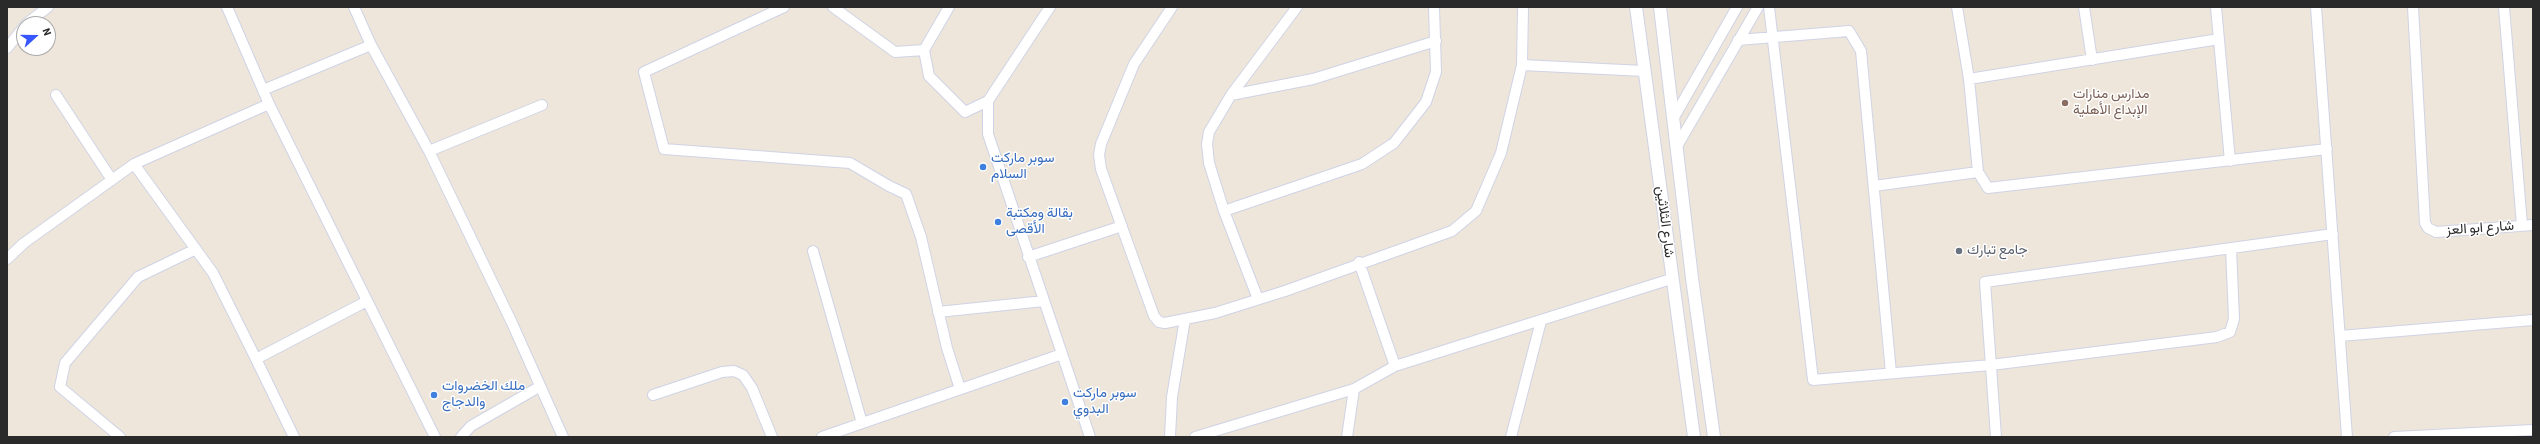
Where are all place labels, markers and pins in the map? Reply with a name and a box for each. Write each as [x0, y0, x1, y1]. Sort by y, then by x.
place label: مدارس منارات الإبداع الأهلية [2073, 87, 2149, 120]
marker: مدارس منارات الإبداع الأهلية [2060, 98, 2070, 108]
place label: سوبر ماركت السلام [991, 151, 1054, 184]
marker: سوبر ماركت السلام [978, 162, 988, 172]
place label: بقالة ومكتبة الأقصى [1006, 206, 1073, 238]
marker: بقالة ومكتبة الأقصى [993, 217, 1003, 227]
place label: جامع تبارك [1967, 243, 2028, 259]
marker: جامع تبارك [1954, 246, 1964, 256]
place label: ملك الخضروات والدجاج [442, 379, 525, 412]
place label: سوبر ماركت البدوي [1073, 386, 1136, 418]
marker: ملك الخضروات والدجاج [429, 390, 439, 400]
marker: سوبر ماركت البدوي [1060, 397, 1070, 407]

